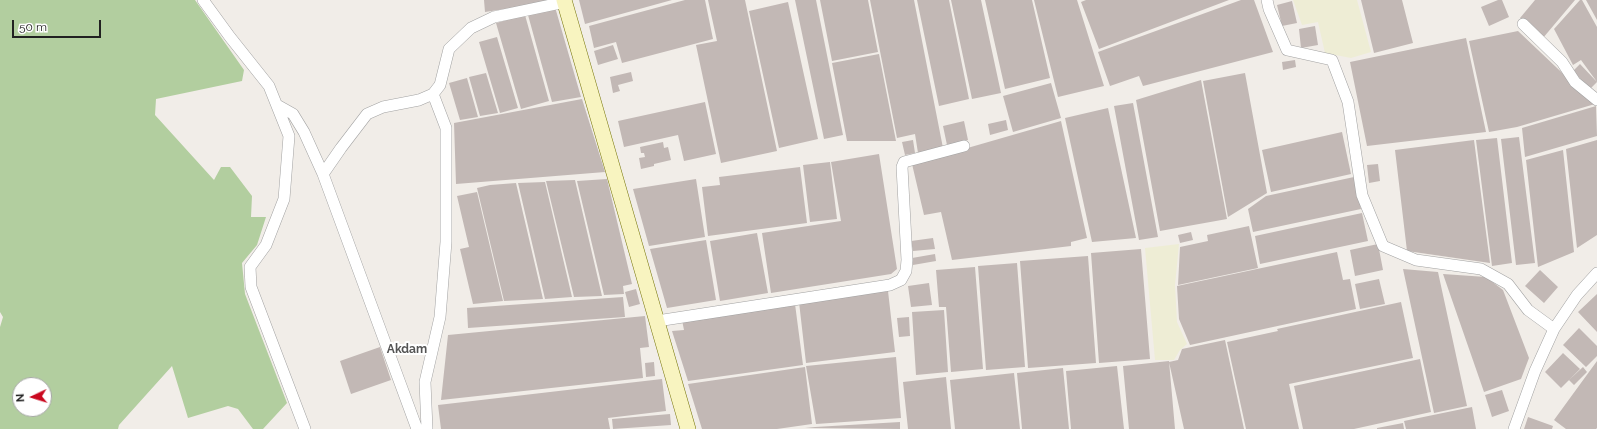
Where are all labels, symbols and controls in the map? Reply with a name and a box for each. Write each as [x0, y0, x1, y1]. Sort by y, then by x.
scale bar [14, 12, 103, 38]
text: 50 m [19, 20, 47, 34]
district label: Akdam [387, 342, 427, 356]
north arrow [12, 377, 52, 417]
text: N [14, 393, 27, 402]

